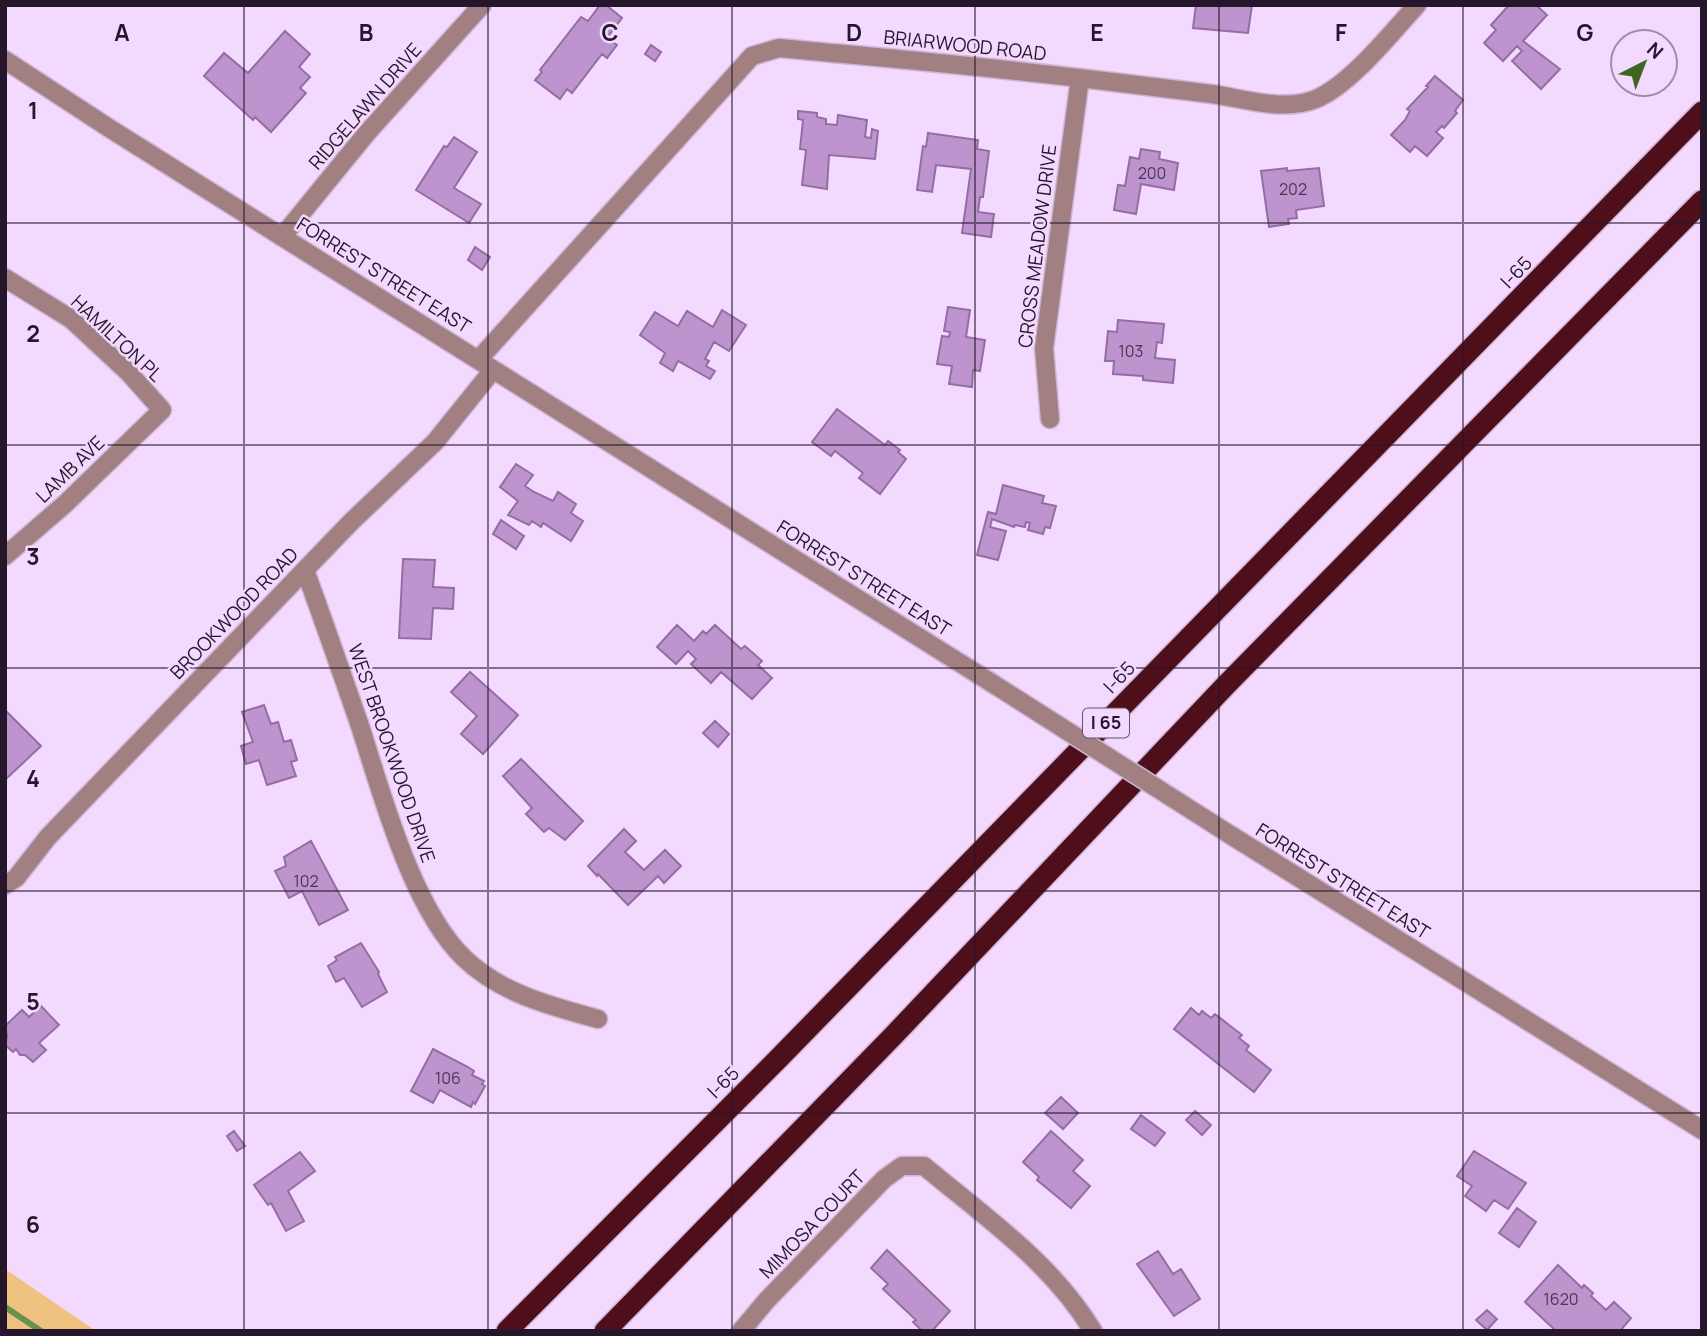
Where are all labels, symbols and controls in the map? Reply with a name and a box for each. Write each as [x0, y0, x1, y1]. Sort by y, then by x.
text: A [114, 16, 130, 48]
text: B [359, 16, 373, 48]
text: C [602, 16, 619, 48]
text: D [846, 16, 862, 48]
text: E [1090, 16, 1104, 48]
text: F [1335, 16, 1347, 48]
text: G [1577, 16, 1594, 48]
street label: BRIARWOOD ROAD [882, 24, 1048, 66]
north arrow [1609, 28, 1679, 98]
text: N [1642, 36, 1669, 65]
street label: RIDGELAWN DRIVE [303, 37, 427, 175]
text: 1 [28, 94, 38, 126]
street label: CROSS MEADOW DRIVE [1012, 143, 1062, 349]
house number: 200 [1138, 162, 1166, 184]
house number: 202 [1279, 178, 1307, 200]
street label: FORREST STREET EAST [292, 211, 477, 340]
street label: I-65 [1494, 250, 1538, 294]
street label: HAMILTON PL [66, 289, 169, 387]
text: 2 [26, 317, 40, 349]
house number: 103 [1119, 340, 1143, 362]
street label: LAMB AVE [30, 430, 110, 508]
street label: FORREST STREET EAST [772, 514, 957, 643]
text: 3 [26, 540, 40, 572]
street label: BROOKWOOD ROAD [164, 541, 304, 685]
street label: WEST BROOKWOOD DRIVE [342, 640, 442, 866]
street label: I-65 [1097, 655, 1141, 699]
road number: I 65 [1083, 708, 1129, 738]
text: 4 [26, 762, 40, 794]
street label: FORREST STREET EAST [1251, 817, 1436, 946]
house number: 102 [293, 870, 319, 892]
text: 5 [26, 985, 40, 1017]
street label: I-65 [701, 1060, 745, 1104]
house number: 106 [435, 1067, 461, 1089]
street label: MIMOSA COURT [753, 1164, 871, 1284]
text: 6 [26, 1208, 40, 1240]
house number: 1620 [1543, 1288, 1579, 1310]

